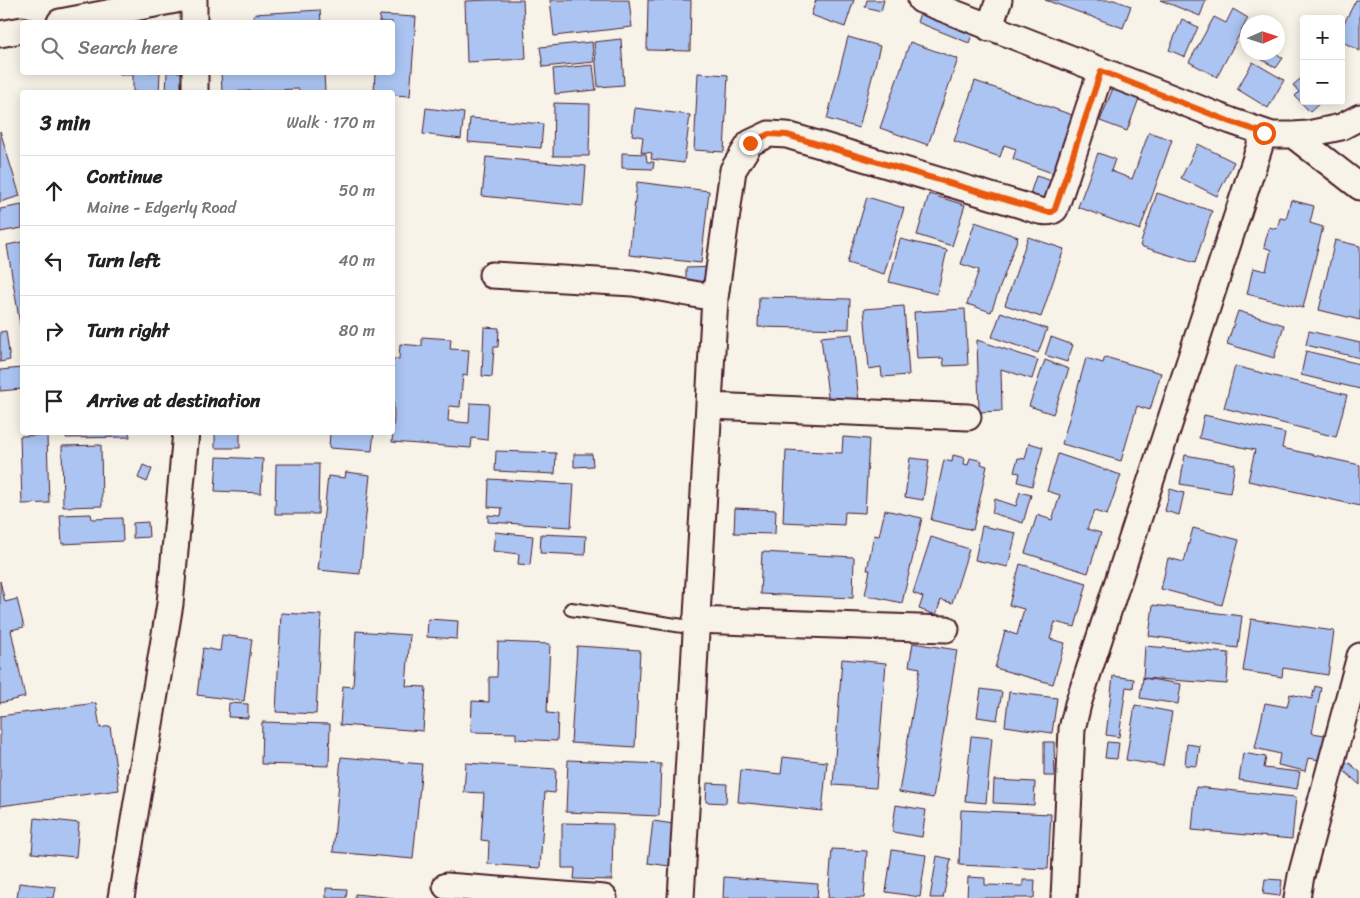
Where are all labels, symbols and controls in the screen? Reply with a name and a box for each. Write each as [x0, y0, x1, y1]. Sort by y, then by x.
north arrow [1240, 15, 1285, 60]
map controls [1300, 15, 1345, 105]
button: + [1300, 15, 1345, 60]
search box [20, 20, 395, 75]
text: Search here [78, 31, 178, 64]
icon: search [38, 34, 66, 62]
button: − [1300, 60, 1345, 105]
text: 3 min [40, 104, 90, 142]
text: Walk · 170 m [286, 108, 375, 137]
route start [1253, 122, 1276, 145]
route end [739, 132, 762, 155]
text: Continue [87, 160, 163, 193]
text: 50 m [339, 176, 375, 205]
icon: ahead [40, 177, 68, 205]
text: Maine - Edgerly Road [87, 193, 236, 222]
text: Turn left [87, 244, 160, 277]
text: 40 m [338, 246, 375, 275]
icon: left [40, 247, 68, 275]
text: Turn right [87, 314, 169, 347]
text: 80 m [339, 316, 375, 345]
icon: right [40, 317, 68, 345]
text: Arrive at destination [87, 384, 260, 417]
icon: arrive [40, 387, 68, 415]

